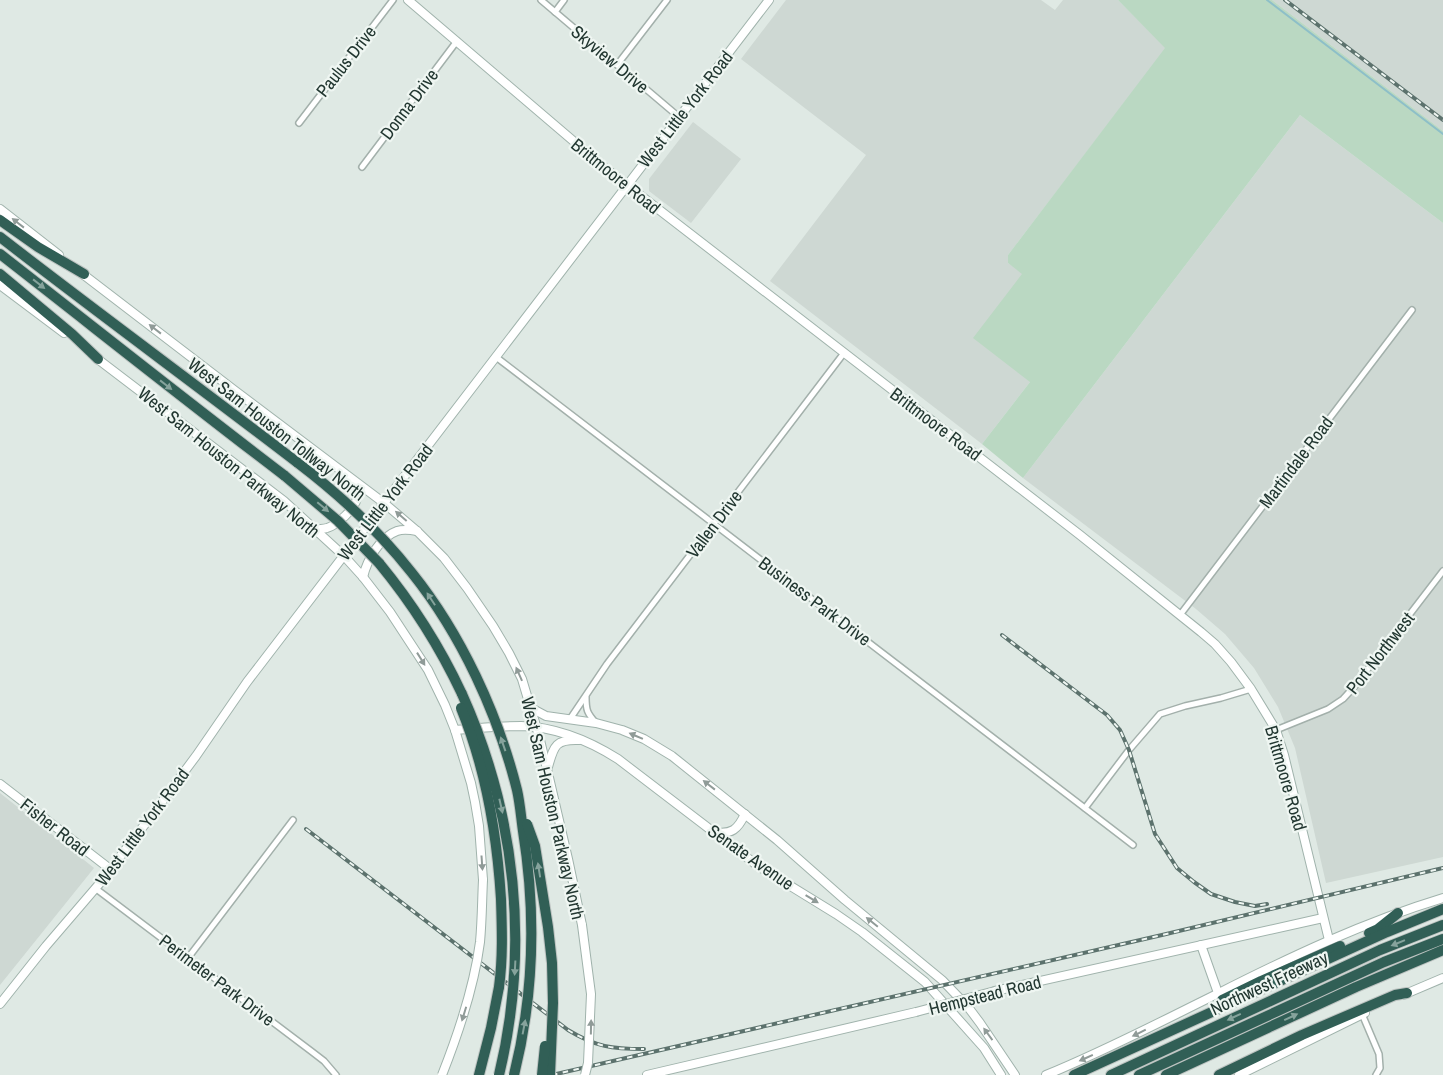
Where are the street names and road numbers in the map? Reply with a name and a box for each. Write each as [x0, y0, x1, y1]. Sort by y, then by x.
street label: Skyview Drive [566, 19, 654, 99]
street label: Paulus Drive [310, 20, 382, 102]
street label: West Little York Road [631, 45, 739, 173]
street label: Donna Drive [374, 63, 444, 145]
street label: Brittmoore Road [566, 132, 666, 220]
street label: West Sam Houston Tollway North [183, 352, 371, 506]
street label: West Sam Houston Parkway North [133, 381, 325, 543]
street label: Brittmoore Road [885, 381, 987, 467]
street label: Martindale Road [1253, 411, 1339, 513]
street label: West Little York Road [331, 438, 439, 566]
street label: Vallen Drive [680, 485, 748, 563]
street label: Business Park Drive [754, 551, 876, 651]
street label: Port Northwest [1340, 607, 1420, 699]
street label: West Sam Houston Parkway North [515, 694, 591, 922]
street label: Brittmoore Road [1259, 723, 1313, 833]
street label: West Little York Road [89, 763, 195, 891]
street label: Fisher Road [15, 792, 95, 862]
street label: Senate Avenue [703, 818, 799, 896]
street label: Perimeter Park Drive [154, 928, 280, 1032]
street label: Northwest Freeway [1206, 945, 1332, 1021]
street label: Hempstead Road [926, 969, 1044, 1021]

